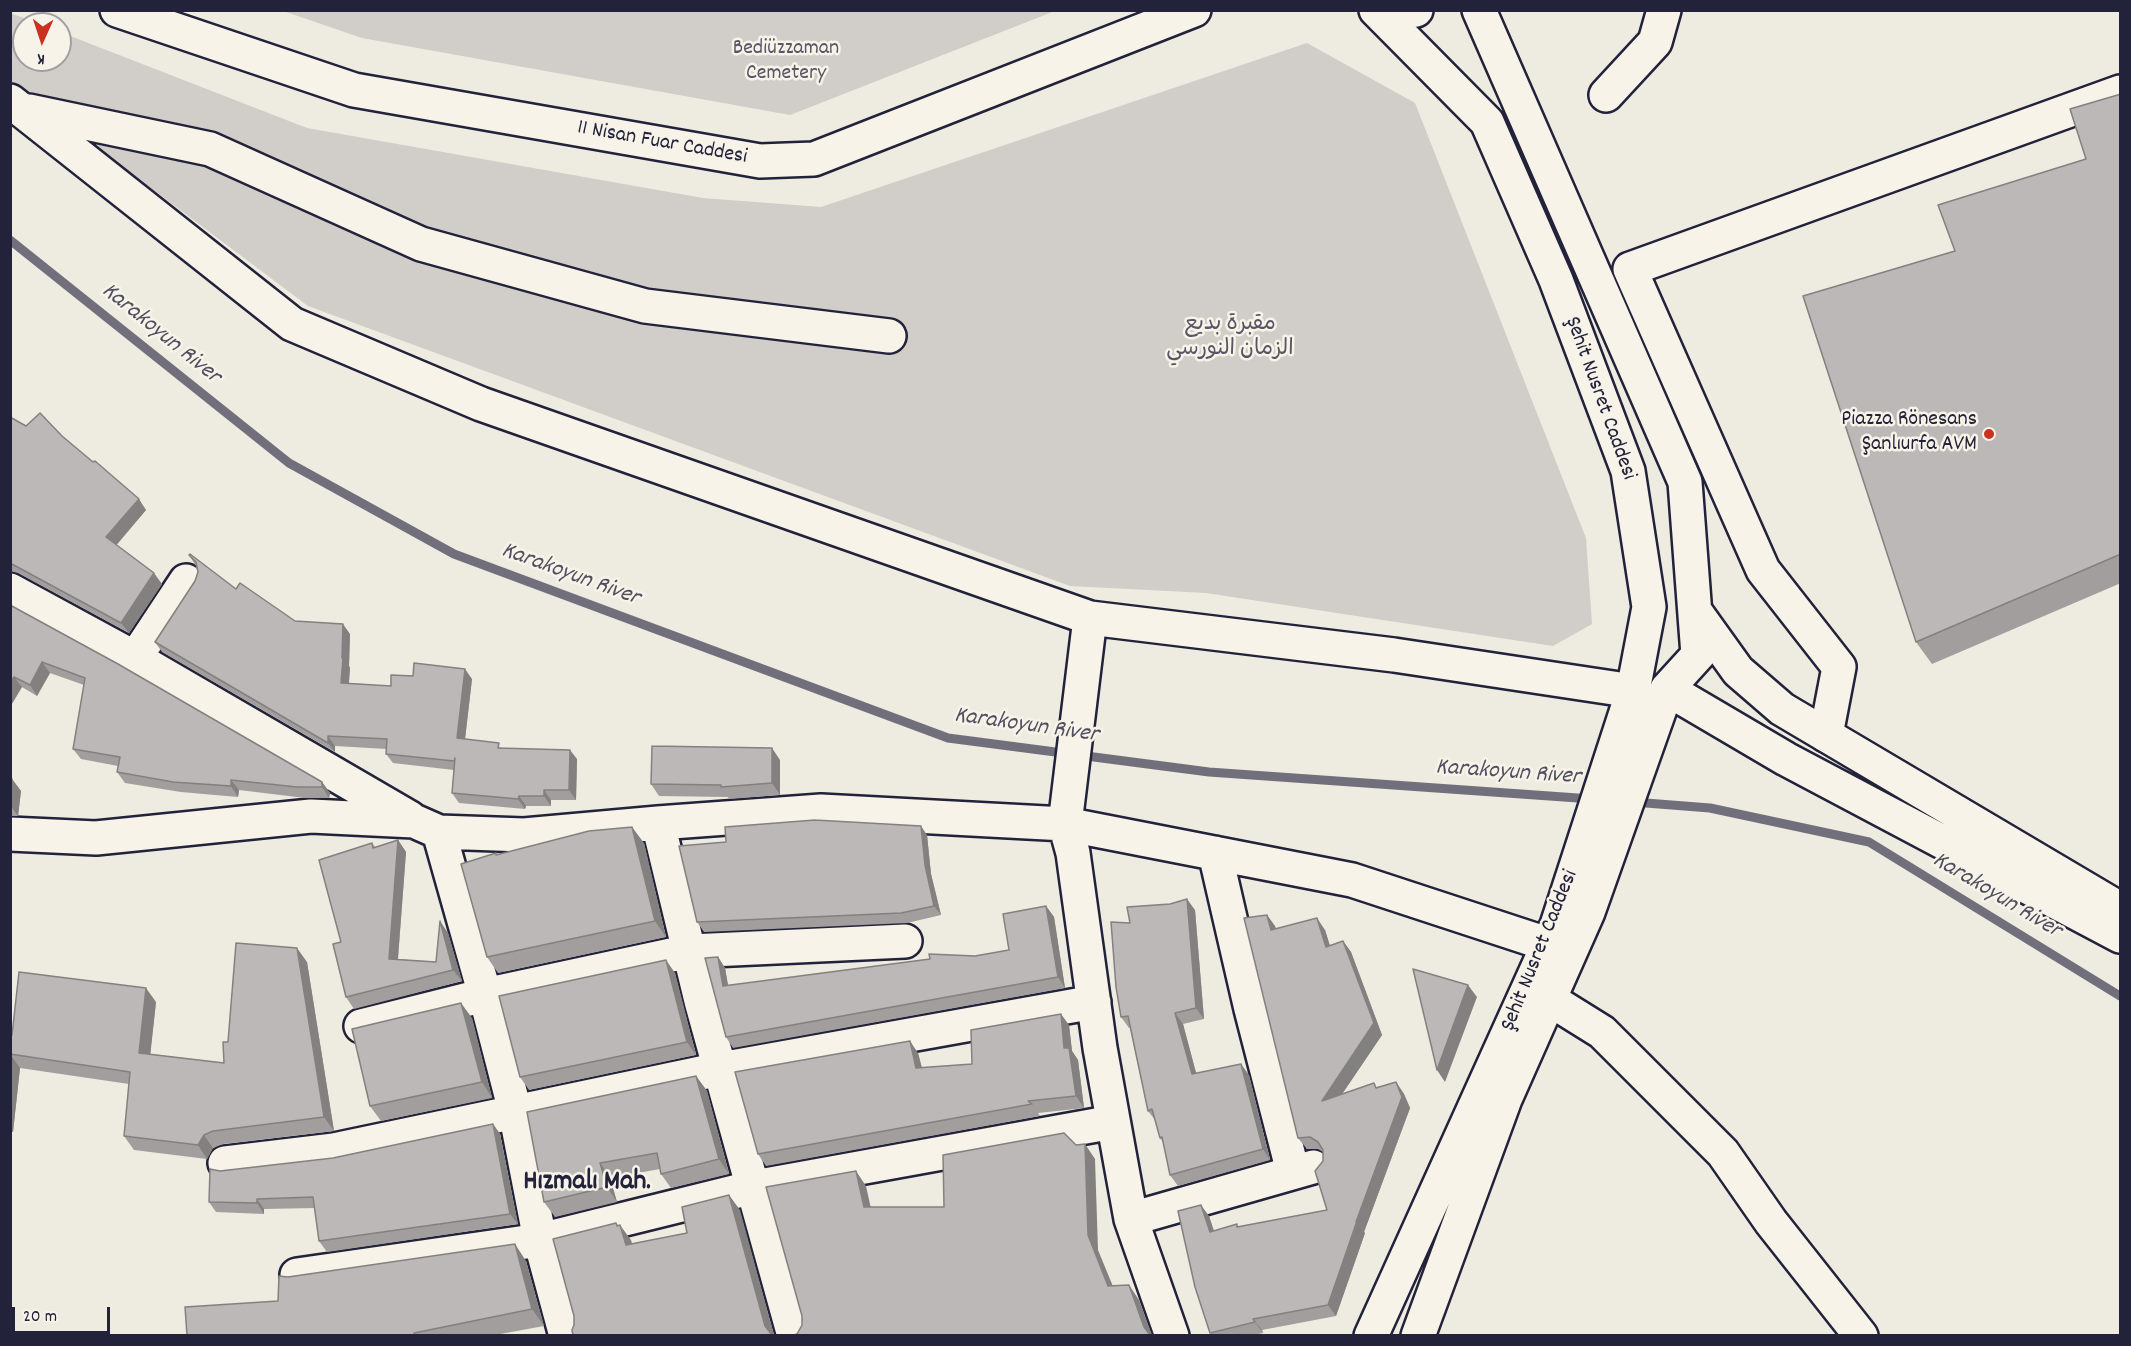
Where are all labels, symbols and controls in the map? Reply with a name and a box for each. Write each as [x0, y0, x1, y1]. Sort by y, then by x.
north arrow [12, 12, 72, 72]
park label: Bediüzzaman Cemetery [733, 37, 839, 88]
text: K [37, 47, 45, 70]
street label: 11 Nisan Fuar Caddesi [575, 116, 749, 172]
water label: Karakoyun River [95, 278, 225, 392]
park label: مقبرة بديع الزمان النورسي [1166, 313, 1294, 364]
street label: Şehit Nusret Caddesi [1557, 314, 1641, 484]
place label: Piazza Rönesans Şanlıurfa AVM [1841, 408, 1977, 460]
marker: Piazza Rönesans Şanlıurfa AVM [1982, 427, 1996, 441]
water label: Karakoyun River [497, 538, 643, 614]
water label: Karakoyun River [952, 703, 1100, 751]
water label: Karakoyun River [1435, 755, 1581, 793]
water label: Karakoyun River [1926, 847, 2066, 947]
street label: Şehit Nusret Caddesi [1497, 867, 1585, 1035]
district label: Hızmalı Mah. [523, 1167, 651, 1201]
scale bar [15, 1295, 112, 1333]
text: 20 m [23, 1305, 57, 1330]

